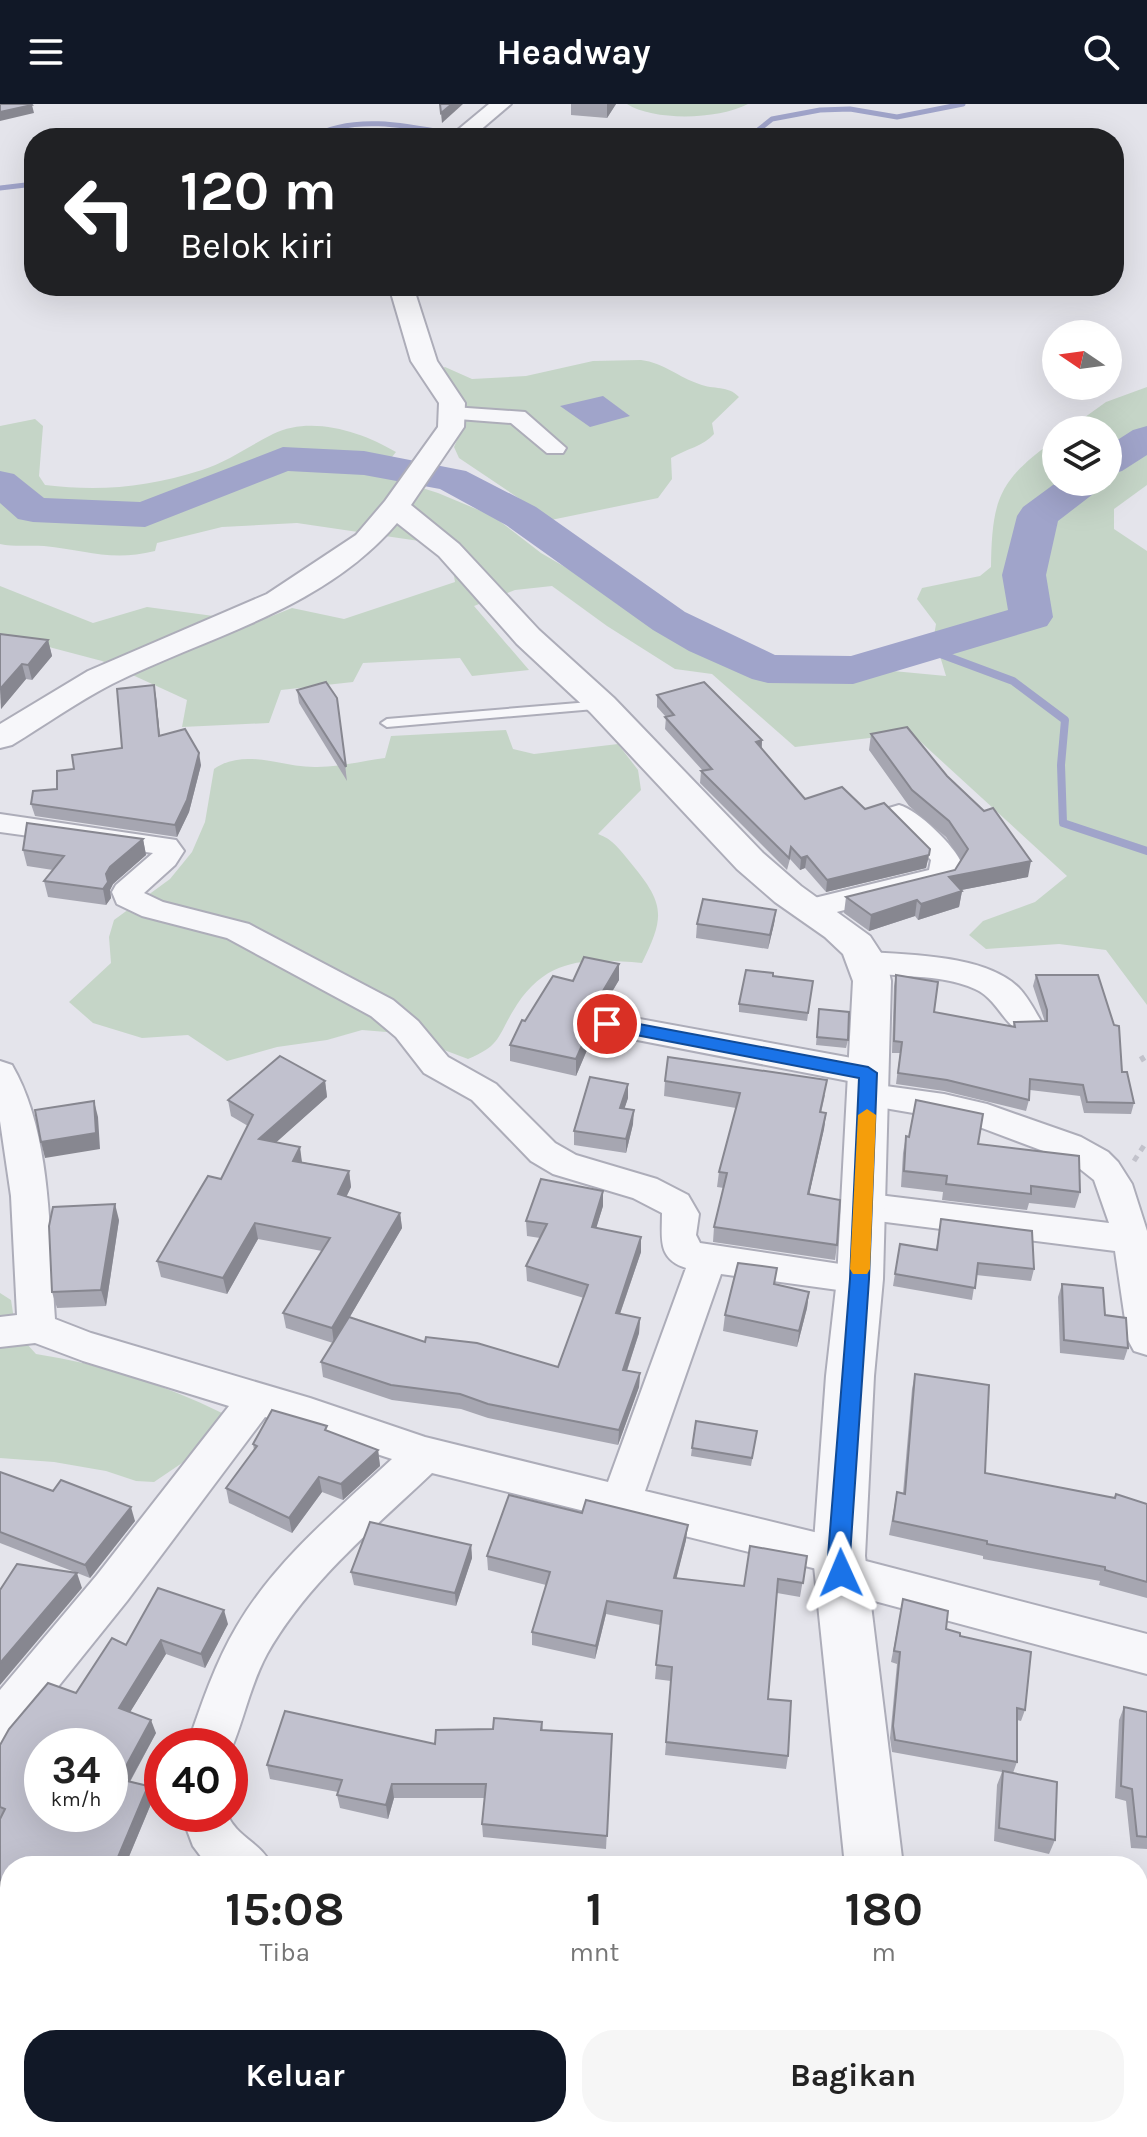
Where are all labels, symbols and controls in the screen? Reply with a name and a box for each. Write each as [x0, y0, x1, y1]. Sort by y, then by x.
icon: menu [24, 30, 68, 74]
icon: search [1079, 30, 1123, 74]
text: Headway [496, 31, 651, 73]
text: 120 m [180, 158, 337, 223]
icon: left [48, 160, 152, 264]
text: Belok kiri [180, 225, 334, 267]
north arrow [1042, 320, 1122, 400]
map controls [1042, 320, 1122, 496]
button: layers [1042, 416, 1122, 496]
pin [573, 990, 641, 1058]
icon: arrive [585, 1002, 629, 1046]
position arrow [799, 1531, 883, 1615]
speed limit sign: 40 [144, 1728, 248, 1832]
text: 34 [52, 1746, 100, 1793]
text: km/h [51, 1788, 101, 1811]
text: 15:08 [225, 1881, 344, 1937]
text: 1 [586, 1881, 603, 1937]
text: 180 [844, 1881, 923, 1937]
text: Tiba [260, 1937, 310, 1968]
text: mnt [570, 1937, 619, 1968]
text: m [871, 1937, 896, 1968]
button: Keluar [24, 2030, 566, 2122]
button: Bagikan [582, 2030, 1124, 2122]

